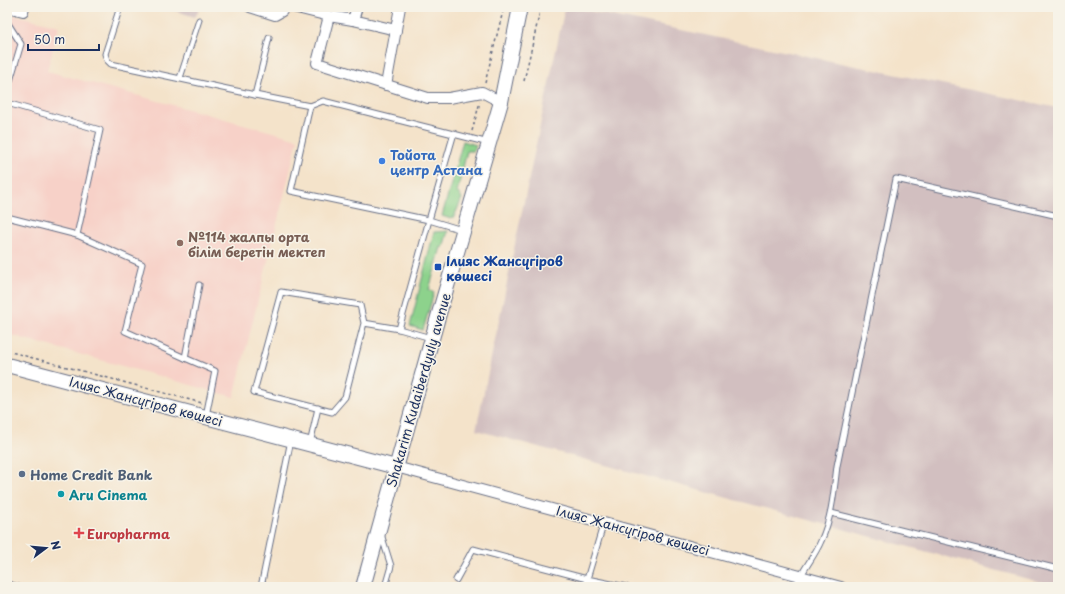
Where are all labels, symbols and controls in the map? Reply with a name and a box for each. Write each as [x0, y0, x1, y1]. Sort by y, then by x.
scale bar [28, 26, 99, 52]
text: 50 m [34, 30, 65, 48]
place label: Тойота центр Астана [390, 145, 483, 179]
marker: Тойота центр Астана [377, 156, 387, 166]
place label: №114 жалпы орта білім беретін мектеп [188, 227, 326, 261]
marker: №114 жалпы орта білім беретін мектеп [175, 238, 185, 248]
place label: Ілияс Жансүгіров көшесі [446, 251, 563, 285]
marker: Ілияс Жансүгіров көшесі [433, 262, 443, 272]
street label: Shakarim Kudaiberdyuly avenue [381, 291, 455, 489]
street label: Ілияс Жансүгіров көшесі [67, 371, 225, 431]
place label: Home Credit Bank [30, 465, 153, 484]
marker: Home Credit Bank [17, 469, 27, 479]
place label: Aru Cinema [69, 485, 147, 504]
marker: Aru Cinema [56, 489, 66, 499]
street label: Ілияс Жансүгіров көшесі [554, 500, 712, 560]
place label: Europharma [87, 524, 170, 543]
north arrow [26, 528, 66, 568]
marker: Europharma [74, 528, 84, 538]
text: N [47, 539, 66, 552]

